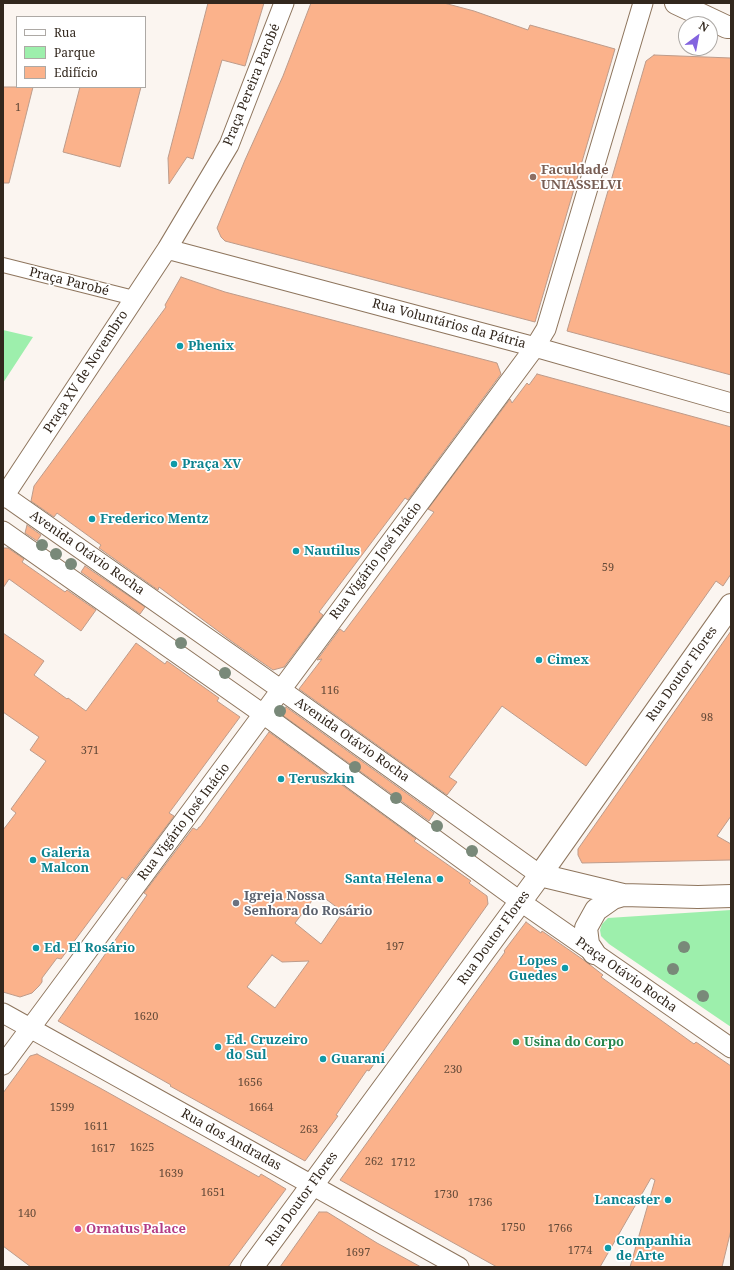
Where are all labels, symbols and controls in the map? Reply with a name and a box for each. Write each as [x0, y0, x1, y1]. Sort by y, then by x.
legend [16, 16, 146, 88]
north arrow [678, 16, 718, 56]
text: N [696, 18, 712, 35]
street label: Praça Pereira Parobé [220, 22, 284, 148]
text: Rua [54, 24, 76, 41]
text: Parque [54, 44, 95, 61]
text: Edifício [54, 64, 98, 81]
house number: 1 [15, 101, 21, 115]
place label: Faculdade UNIASSELVI [541, 162, 622, 193]
marker: Faculdade UNIASSELVI [528, 172, 538, 182]
street label: Praça Parobé [27, 265, 111, 299]
street label: Rua Voluntários da Pátria [370, 296, 528, 352]
street label: Praça XV de Novembro [41, 308, 131, 436]
place label: Phenix [188, 338, 234, 354]
marker: Phenix [175, 341, 185, 351]
place label: Praça XV [182, 456, 241, 472]
marker: Praça XV [169, 459, 179, 469]
street label: Rua Vigário José Inácio [327, 499, 425, 623]
street label: Avenida Otávio Rocha [27, 508, 147, 598]
place label: Frederico Mentz [100, 511, 208, 527]
marker: Frederico Mentz [87, 514, 97, 524]
place label: Nautilus [304, 543, 360, 559]
marker: Nautilus [291, 546, 301, 556]
house number: 59 [602, 561, 614, 575]
street label: Rua Doutor Flores [643, 623, 721, 725]
place label: Cimex [547, 652, 589, 668]
marker: Cimex [534, 655, 544, 665]
house number: 116 [321, 684, 339, 698]
street label: Avenida Otávio Rocha [292, 695, 412, 785]
house number: 98 [701, 711, 713, 725]
house number: 371 [81, 744, 99, 758]
street label: Rua Vigário José Inácio [135, 760, 233, 884]
place label: Teruszkin [289, 771, 355, 787]
marker: Teruszkin [276, 774, 286, 784]
place label: Galeria Malcon [41, 845, 90, 876]
marker: Galeria Malcon [28, 855, 38, 865]
place label: Santa Helena [345, 871, 432, 887]
marker: Santa Helena [435, 874, 445, 884]
place label: Igreja Nossa Senhora do Rosário [244, 888, 372, 919]
street label: Rua Doutor Flores [455, 888, 533, 988]
marker: Igreja Nossa Senhora do Rosário [231, 898, 241, 908]
street label: Praça Otávio Rocha [572, 934, 680, 1016]
place label: Ed. El Rosário [44, 940, 135, 956]
house number: 197 [386, 940, 404, 954]
marker: Ed. El Rosário [31, 943, 41, 953]
place label: Lopes Guedes [509, 953, 557, 984]
marker: Lopes Guedes [560, 963, 570, 973]
house number: 1620 [134, 1010, 158, 1024]
place label: Ed. Cruzeiro do Sul [226, 1032, 308, 1063]
place label: Usina do Corpo [524, 1034, 624, 1050]
marker: Usina do Corpo [511, 1037, 521, 1047]
marker: Ed. Cruzeiro do Sul [213, 1042, 223, 1052]
place label: Guarani [331, 1051, 385, 1067]
marker: Guarani [318, 1054, 328, 1064]
house number: 230 [444, 1063, 462, 1077]
house number: 1656 [238, 1076, 262, 1090]
house number: 1599 [50, 1101, 74, 1115]
house number: 1664 [249, 1101, 273, 1115]
street label: Rua dos Andradas [178, 1106, 284, 1174]
house number: 1611 [84, 1120, 108, 1134]
house number: 263 [300, 1123, 318, 1137]
house number: 1625 [130, 1141, 154, 1155]
house number: 1617 [91, 1142, 115, 1156]
street label: Rua Doutor Flores [263, 1149, 341, 1249]
house number: 262 [365, 1155, 383, 1169]
house number: 1712 [391, 1156, 415, 1170]
house number: 1639 [159, 1167, 183, 1181]
house number: 1651 [201, 1186, 225, 1200]
house number: 1730 [434, 1188, 458, 1202]
place label: Lancaster [595, 1192, 660, 1208]
marker: Lancaster [663, 1195, 673, 1205]
house number: 1736 [468, 1196, 492, 1210]
house number: 140 [18, 1207, 36, 1221]
place label: Ornatus Palace [86, 1221, 186, 1237]
house number: 1750 [501, 1221, 525, 1235]
house number: 1766 [548, 1222, 572, 1236]
marker: Ornatus Palace [73, 1224, 83, 1234]
place label: Companhia de Arte [616, 1233, 691, 1264]
marker: Companhia de Arte [603, 1243, 613, 1253]
house number: 1774 [568, 1244, 592, 1258]
house number: 1697 [346, 1246, 370, 1260]

